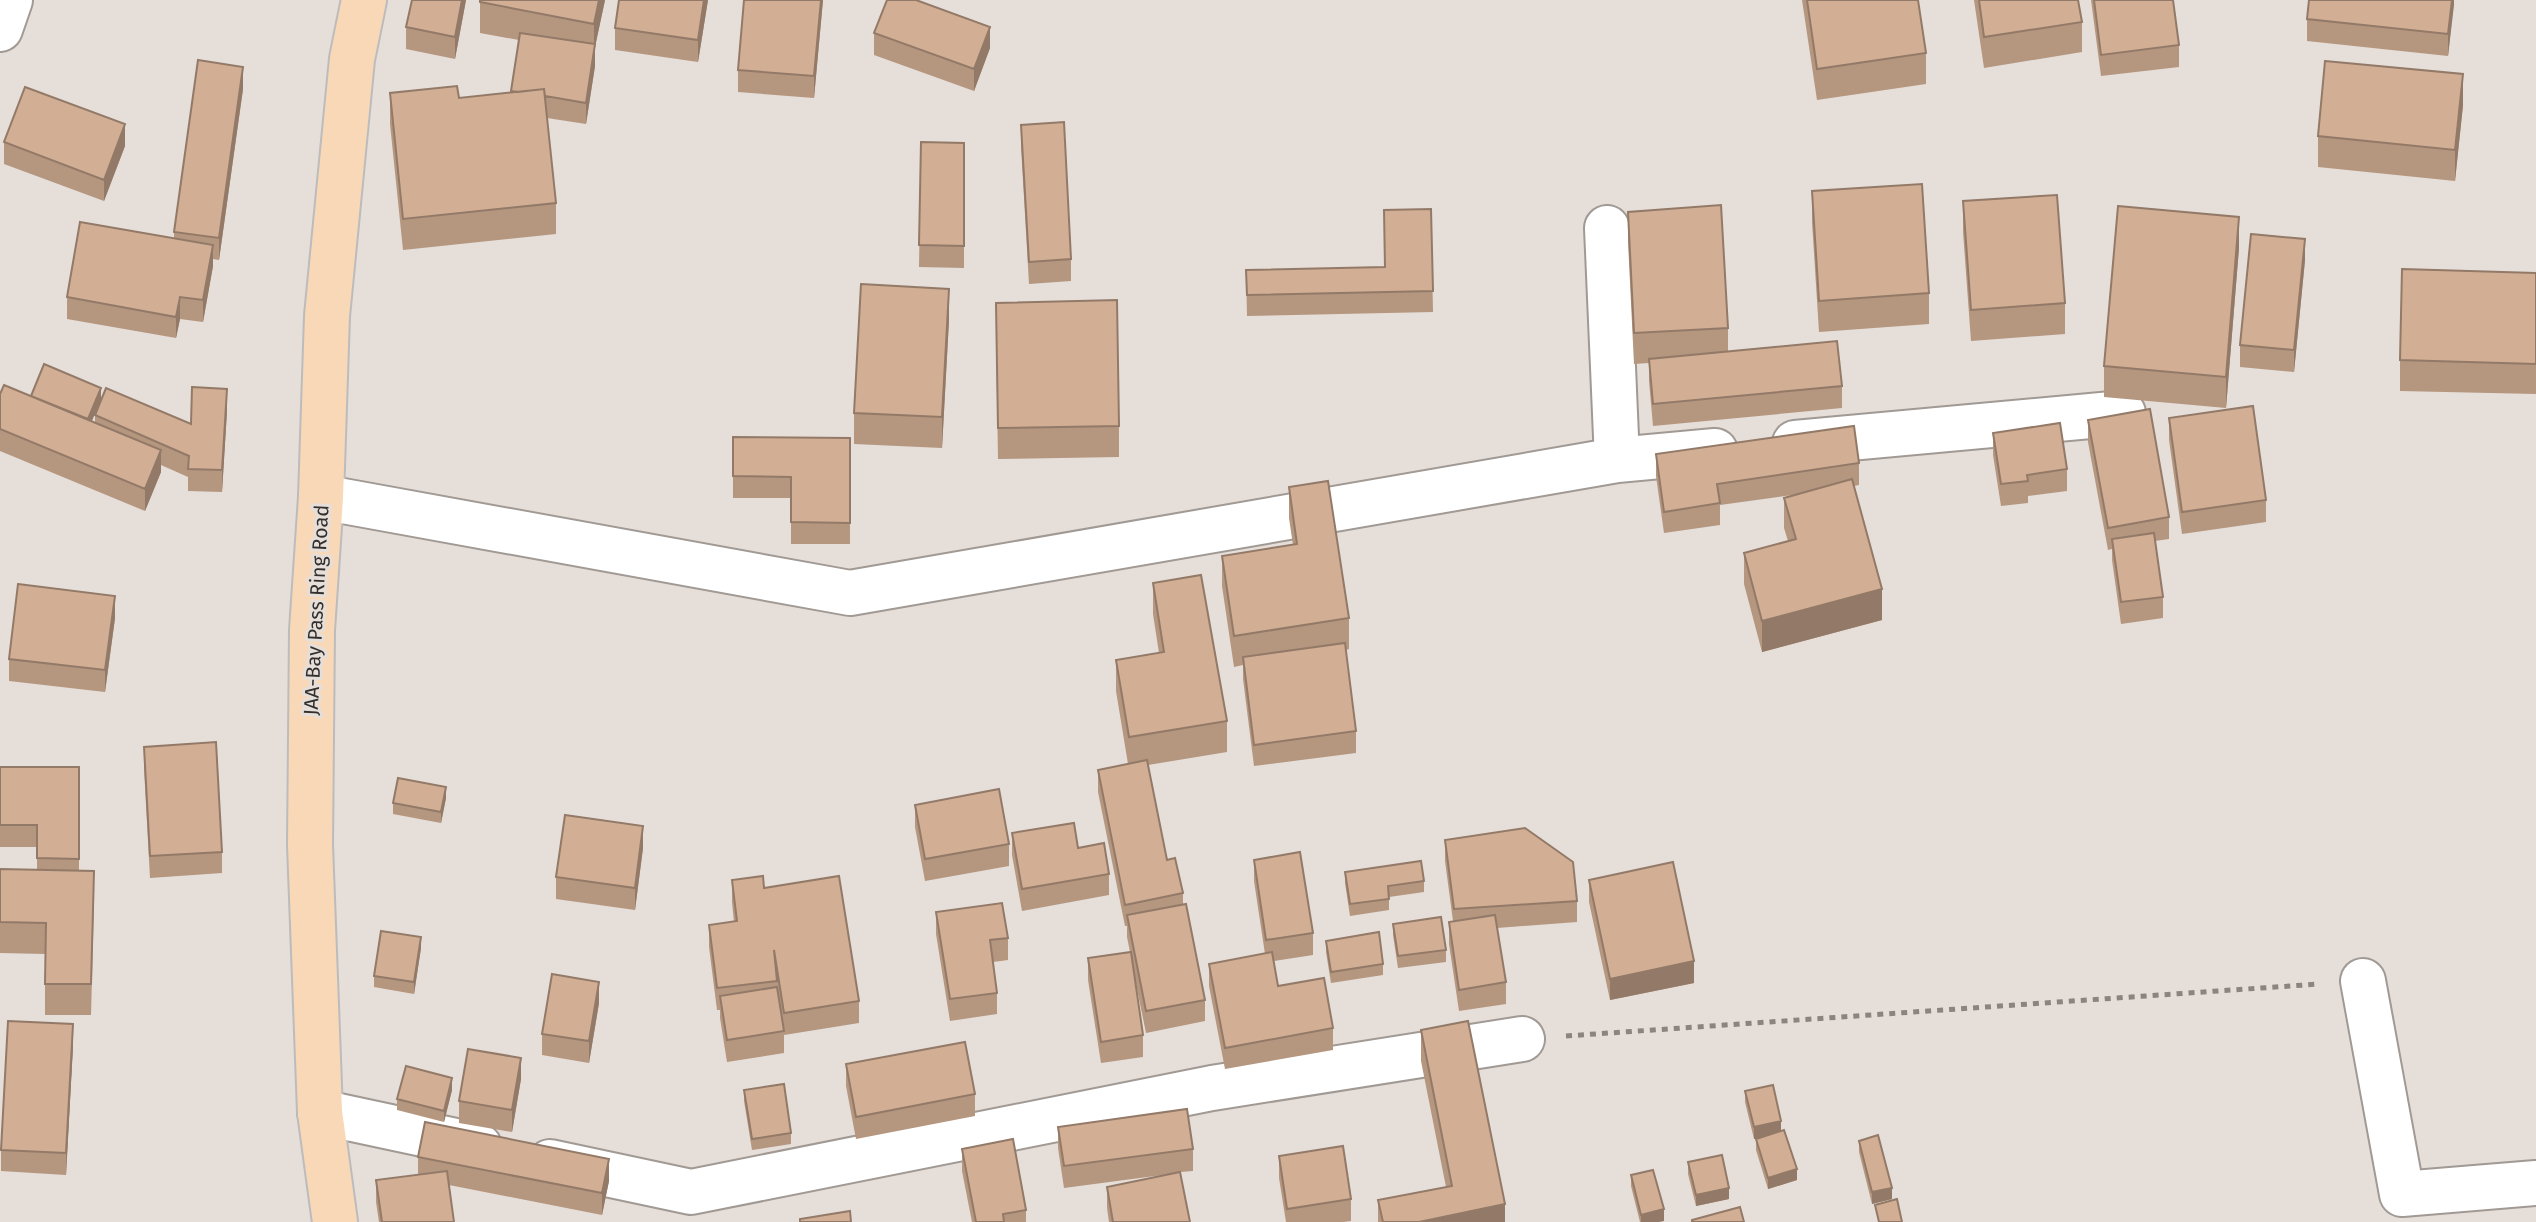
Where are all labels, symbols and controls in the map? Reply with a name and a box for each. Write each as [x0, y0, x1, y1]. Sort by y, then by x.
street label: JAA-Bay Pass Ring Road [298, 504, 334, 716]

